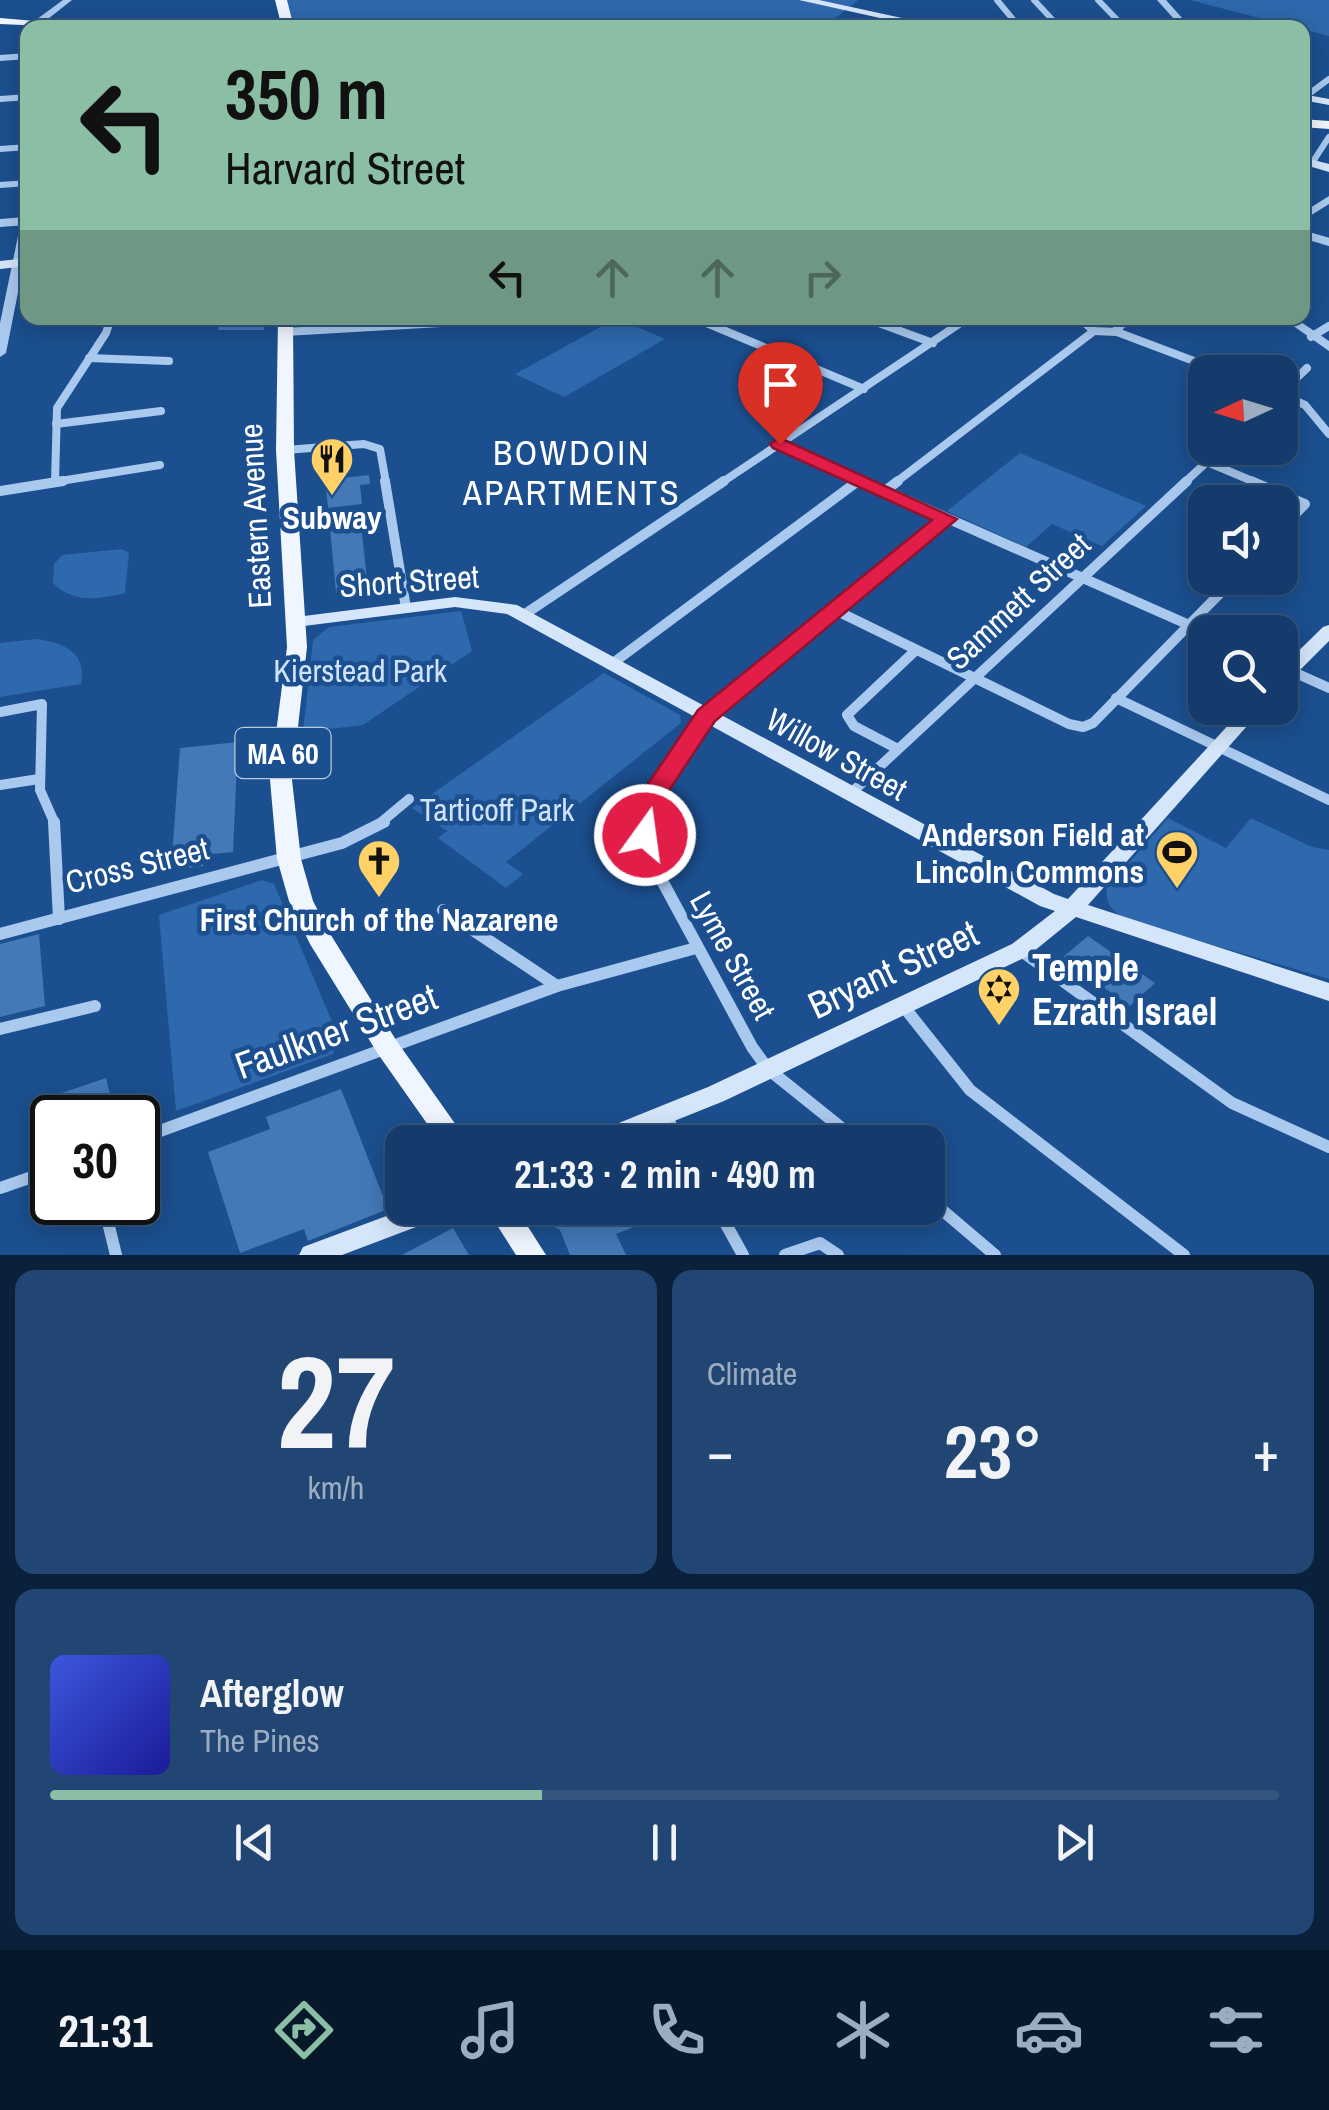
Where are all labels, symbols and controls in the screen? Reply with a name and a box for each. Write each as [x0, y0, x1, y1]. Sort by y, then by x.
text: 350 m [225, 47, 388, 141]
icon: left [60, 60, 190, 190]
text: Harvard Street [225, 137, 465, 198]
icon: left [480, 250, 535, 305]
icon: ahead [585, 250, 640, 305]
icon: ahead [690, 250, 745, 305]
icon: right [795, 250, 850, 305]
pin [738, 342, 823, 445]
north arrow [1188, 355, 1298, 465]
map controls [1188, 355, 1298, 725]
icon: arrive [753, 357, 808, 412]
street label: Eastern Avenue [229, 423, 281, 609]
district label: BOWDOIN APARTMENTS [462, 429, 681, 516]
restaurant icon: Subway [309, 436, 355, 497]
button: sound [1188, 485, 1298, 595]
place label: Subway [282, 496, 382, 539]
street label: Sammett Street [937, 523, 1099, 679]
street label: Short Street [338, 555, 480, 607]
button: search [1188, 615, 1298, 725]
park label: Kierstead Park [273, 649, 448, 692]
street label: Willow Street [759, 698, 915, 810]
road number: MA 60 [236, 728, 330, 778]
position arrow [593, 783, 697, 887]
park label: Tarticoff Park [420, 788, 575, 831]
place label: Anderson Field at Lincoln Commons [915, 813, 1144, 893]
street label: Cross Street [61, 826, 213, 904]
sports icon: Anderson Field at Lincoln Commons [1154, 829, 1200, 890]
church icon: First Church of the Nazarene [356, 838, 402, 899]
street label: Lyme Street [680, 883, 786, 1027]
place label: First Church of the Nazarene [200, 898, 558, 941]
street label: Bryant Street [800, 907, 986, 1031]
place label: Temple Ezrath Israel [1032, 942, 1217, 1037]
synagogue icon: Temple Ezrath Israel [976, 966, 1022, 1027]
street label: Faulkner Street [228, 971, 444, 1091]
speed limit sign: 30 [30, 1095, 160, 1225]
text: 21:33 · 2 min · 490 m [514, 1149, 816, 1200]
text: 27 [277, 1313, 395, 1489]
text: Climate [707, 1352, 797, 1395]
text: 23° [944, 1400, 1042, 1501]
text: − [707, 1414, 733, 1488]
text: + [1253, 1414, 1279, 1488]
text: km/h [308, 1466, 364, 1509]
text: Afterglow [200, 1668, 344, 1719]
text: The Pines [200, 1719, 320, 1762]
icon: previous [227, 1815, 282, 1870]
icon: pause [637, 1815, 692, 1870]
icon: next [1047, 1815, 1102, 1870]
icon: directions [269, 1995, 339, 2065]
icon: music [455, 1995, 525, 2065]
icon: phone [642, 1995, 712, 2065]
icon: climate [828, 1995, 898, 2065]
icon: car [1014, 1995, 1084, 2065]
icon: filters [1201, 1995, 1271, 2065]
text: 21:31 [58, 2000, 153, 2061]

